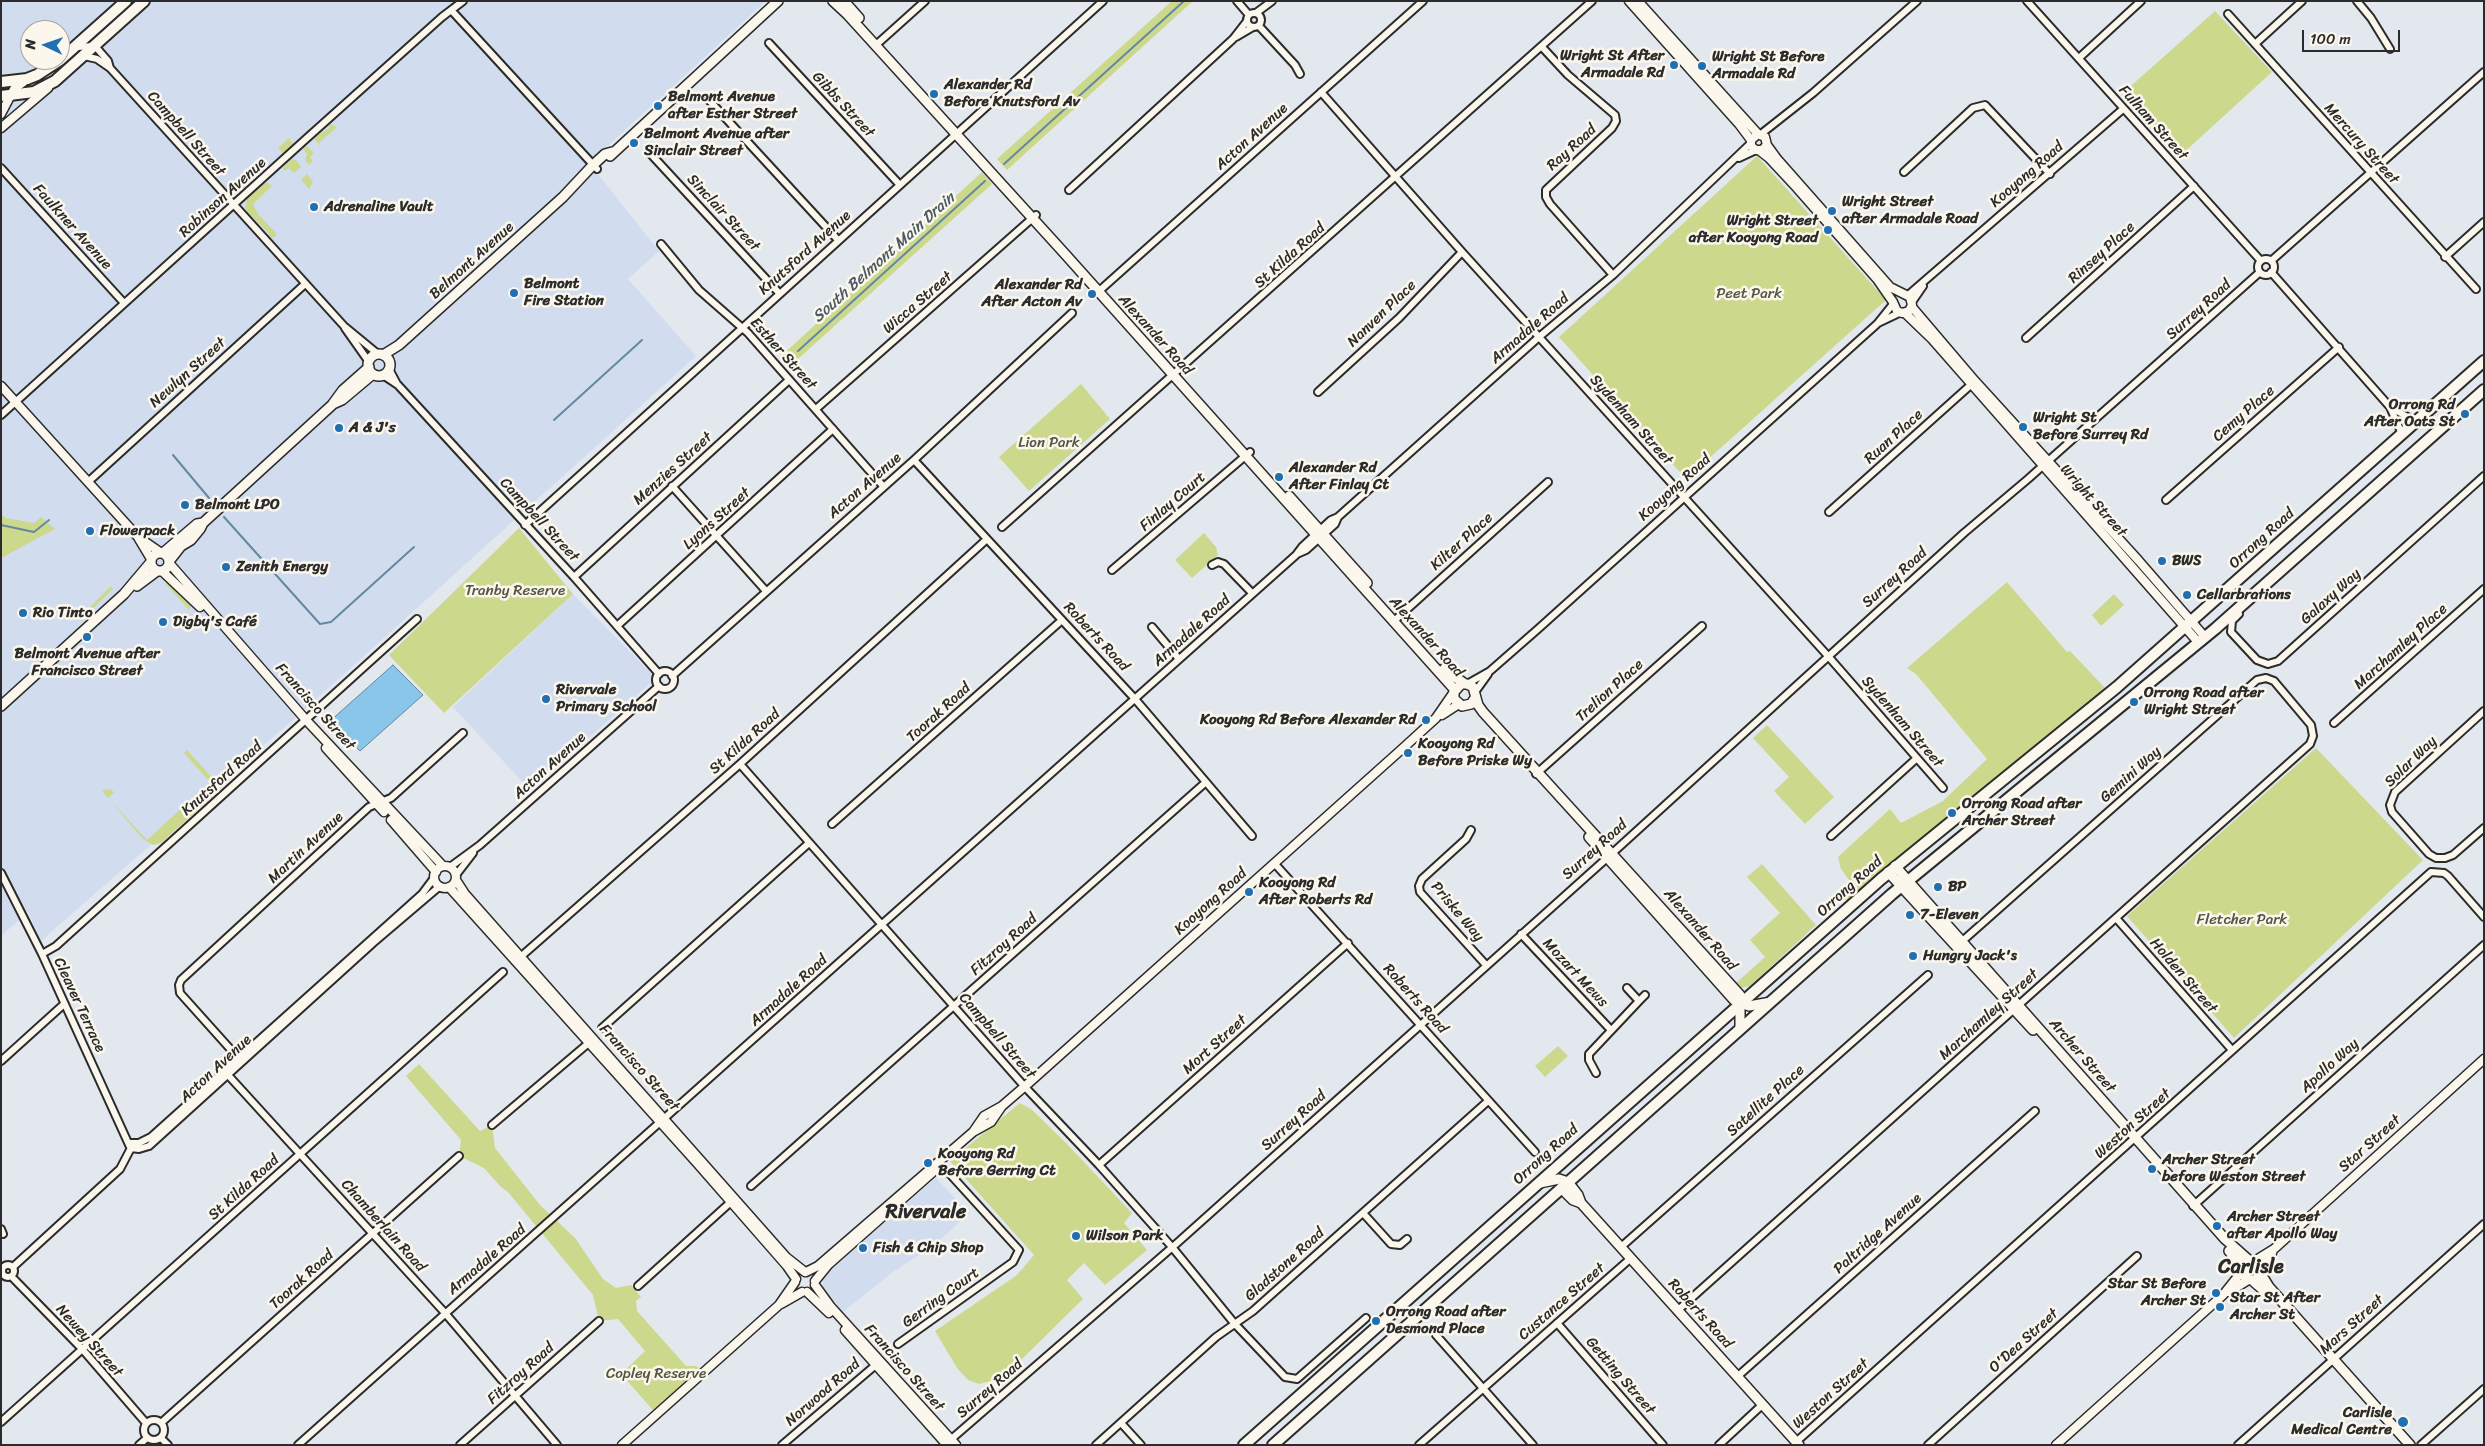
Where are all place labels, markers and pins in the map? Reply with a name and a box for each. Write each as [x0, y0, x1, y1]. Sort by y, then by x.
place label: Wright St After Armadale Rd [1560, 47, 1664, 82]
place label: Wright St Before Armadale Rd [1712, 48, 1824, 83]
marker: Wright St After Armadale Rd [1668, 59, 1680, 71]
marker: Wright St Before Armadale Rd [1696, 60, 1708, 72]
place label: Alexander Rd Before Knutsford Av [944, 76, 1080, 111]
place label: Belmont Avenue after Esther Street [668, 88, 797, 123]
marker: Alexander Rd Before Knutsford Av [928, 88, 940, 100]
marker: Belmont Avenue after Esther Street [652, 100, 664, 112]
place label: Belmont Avenue after Sinclair Street [644, 125, 789, 160]
marker: Belmont Avenue after Sinclair Street [628, 137, 640, 149]
place label: Wright Street after Armadale Road [1842, 193, 1978, 228]
place label: Adrenaline Vault [324, 198, 434, 216]
marker: Adrenaline Vault [308, 201, 320, 213]
marker: Wright Street after Armadale Road [1826, 205, 1838, 217]
place label: Wright Street after Kooyong Road [1689, 212, 1818, 247]
marker: Wright Street after Kooyong Road [1822, 224, 1834, 236]
place label: Belmont Fire Station [524, 275, 604, 310]
place label: Alexander Rd After Acton Av [981, 276, 1082, 311]
marker: Belmont Fire Station [508, 287, 520, 299]
marker: Alexander Rd After Acton Av [1086, 288, 1098, 300]
place label: Orrong Rd After Oats St [2364, 396, 2455, 431]
marker: Orrong Rd After Oats St [2459, 408, 2471, 420]
place label: Wright St Before Surrey Rd [2033, 409, 2148, 444]
place label: A & J's [349, 419, 396, 437]
marker: Wright St Before Surrey Rd [2017, 421, 2029, 433]
marker: A & J's [333, 422, 345, 434]
place label: Alexander Rd After Finlay Ct [1289, 459, 1389, 494]
marker: Alexander Rd After Finlay Ct [1273, 471, 1285, 483]
place label: Belmont LPO [195, 496, 280, 514]
marker: Belmont LPO [179, 499, 191, 511]
place label: Flowerpack [100, 522, 175, 540]
marker: Flowerpack [84, 525, 96, 537]
place label: BWS [2172, 552, 2201, 570]
marker: BWS [2156, 555, 2168, 567]
place label: Zenith Energy [236, 558, 328, 576]
marker: Zenith Energy [220, 561, 232, 573]
place label: Cellarbrations [2197, 586, 2291, 604]
marker: Cellarbrations [2181, 589, 2193, 601]
place label: Rio Tinto [33, 604, 93, 622]
marker: Rio Tinto [17, 607, 29, 619]
place label: Digby's Café [173, 613, 257, 631]
marker: Digby's Café [157, 616, 169, 628]
marker: Belmont Avenue after Francisco Street [81, 631, 93, 643]
place label: Belmont Avenue after Francisco Street [14, 645, 160, 680]
place label: Rivervale Primary School [556, 681, 657, 716]
place label: Orrong Road after Wright Street [2144, 684, 2263, 719]
marker: Rivervale Primary School [540, 693, 552, 705]
marker: Orrong Road after Wright Street [2128, 696, 2140, 708]
place label: Kooyong Rd Before Alexander Rd [1200, 711, 1416, 729]
marker: Kooyong Rd Before Alexander Rd [1420, 714, 1432, 726]
place label: Kooyong Rd Before Priske Wy [1418, 735, 1532, 770]
marker: Kooyong Rd Before Priske Wy [1402, 747, 1414, 759]
place label: Orrong Road after Archer Street [1962, 795, 2081, 830]
marker: Orrong Road after Archer Street [1946, 807, 1958, 819]
place label: Kooyong Rd After Roberts Rd [1259, 874, 1372, 909]
place label: BP [1948, 878, 1966, 896]
marker: BP [1932, 881, 1944, 893]
marker: Kooyong Rd After Roberts Rd [1243, 886, 1255, 898]
place label: 7-Eleven [1920, 906, 1979, 924]
marker: 7-Eleven [1904, 909, 1916, 921]
place label: Hungry Jack's [1923, 947, 2017, 965]
marker: Hungry Jack's [1907, 950, 1919, 962]
place label: Kooyong Rd Before Gerring Ct [938, 1145, 1056, 1180]
place label: Archer Street before Weston Street [2162, 1151, 2305, 1186]
marker: Kooyong Rd Before Gerring Ct [922, 1157, 934, 1169]
marker: Archer Street before Weston Street [2146, 1163, 2158, 1175]
place label: Archer Street after Apollo Way [2227, 1208, 2337, 1243]
marker: Archer Street after Apollo Way [2211, 1220, 2223, 1232]
place label: Wilson Park [1086, 1227, 1163, 1245]
marker: Wilson Park [1070, 1230, 1082, 1242]
place label: Fish & Chip Shop [873, 1239, 983, 1257]
marker: Fish & Chip Shop [857, 1242, 869, 1254]
place label: Star St Before Archer St [2108, 1275, 2206, 1310]
marker: Star St Before Archer St [2210, 1287, 2222, 1299]
place label: Star St After Archer St [2230, 1289, 2320, 1324]
marker: Star St After Archer St [2214, 1301, 2226, 1313]
place label: Orrong Road after Desmond Place [1386, 1303, 1505, 1338]
marker: Orrong Road after Desmond Place [1370, 1315, 1382, 1327]
place label: Carlisle Medical Centre [2291, 1404, 2392, 1439]
marker: Carlisle Medical Centre [2396, 1415, 2410, 1429]

